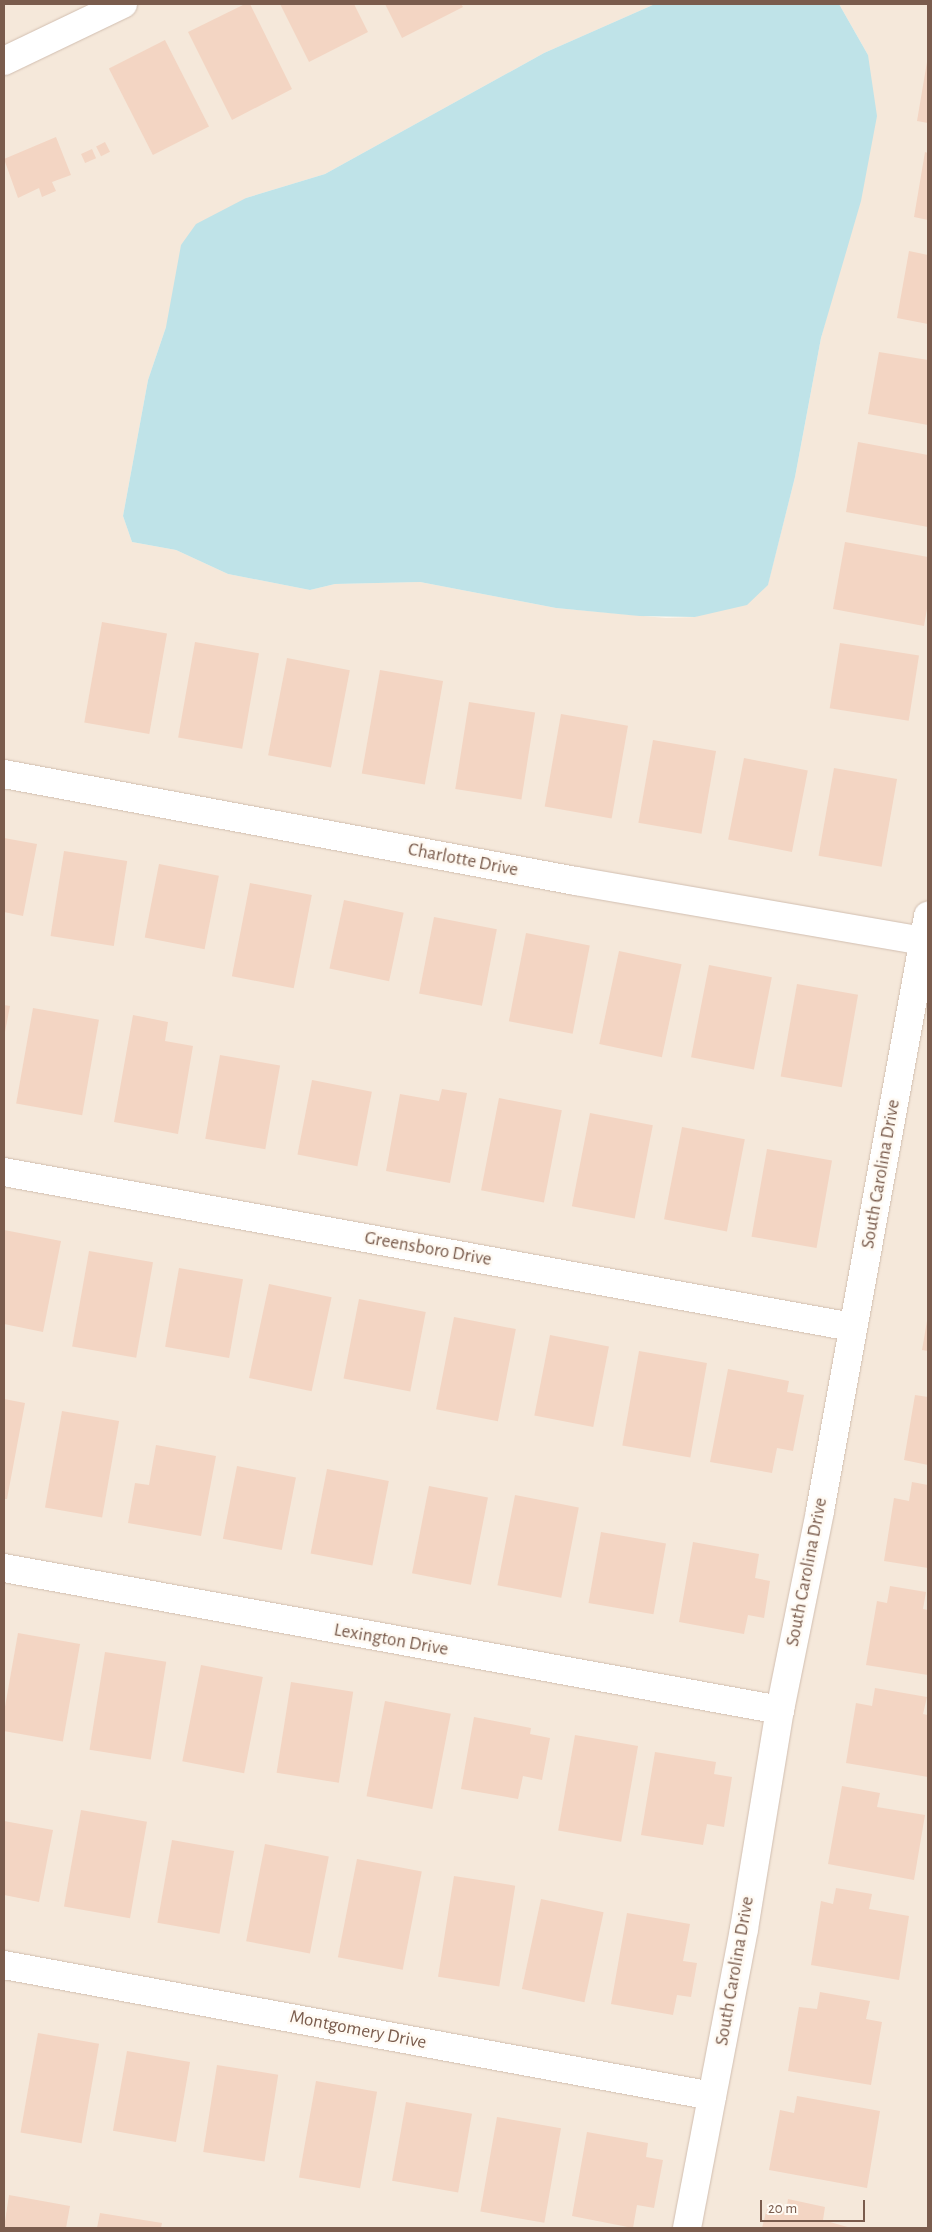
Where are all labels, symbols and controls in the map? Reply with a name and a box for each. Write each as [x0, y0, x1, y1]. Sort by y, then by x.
street label: Charlotte Drive [406, 838, 520, 882]
street label: South Carolina Drive [857, 1098, 905, 1250]
street label: Greensboro Drive [363, 1227, 493, 1271]
street label: South Carolina Drive [781, 1496, 833, 1648]
street label: Lexington Drive [332, 1619, 450, 1661]
street label: South Carolina Drive [711, 1895, 759, 2047]
street label: Montgomery Drive [288, 2006, 428, 2054]
scale bar [762, 2190, 867, 2222]
text: 20 m [768, 2201, 797, 2216]

